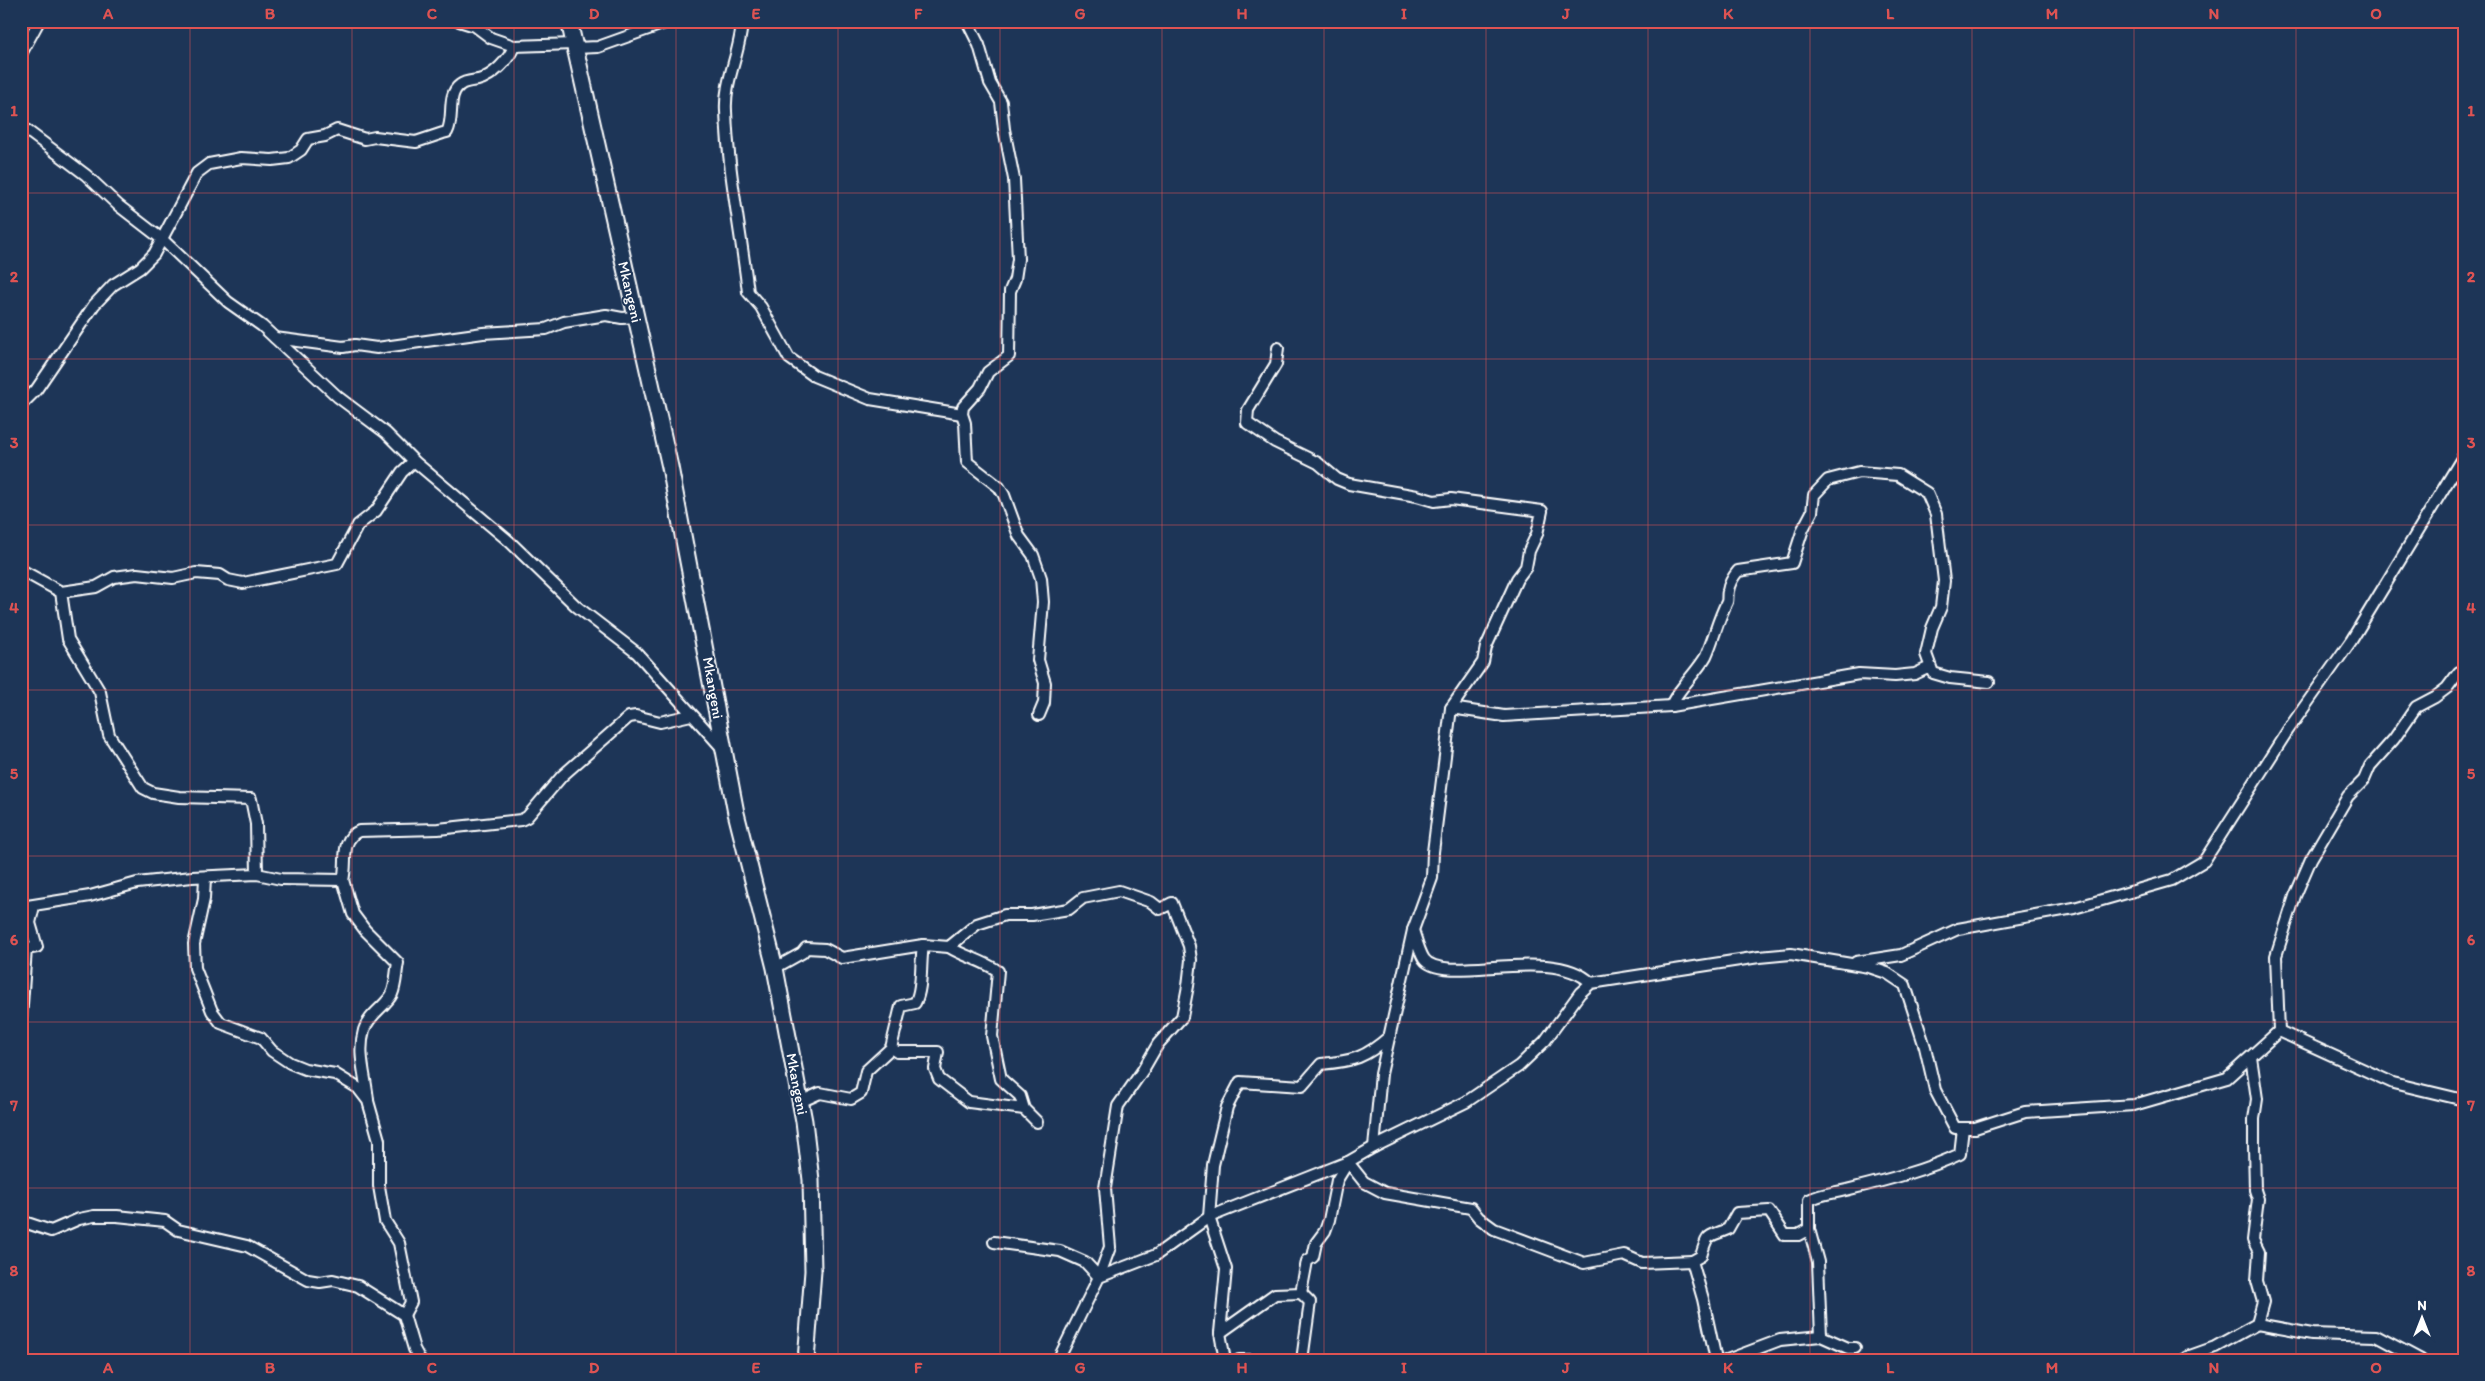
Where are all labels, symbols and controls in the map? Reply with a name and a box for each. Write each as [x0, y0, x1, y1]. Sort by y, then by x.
text: A [102, 4, 114, 23]
text: B [265, 4, 276, 23]
text: C [427, 4, 438, 23]
text: D [589, 4, 600, 23]
text: E [752, 4, 761, 23]
text: F [914, 4, 923, 23]
text: G [1074, 4, 1086, 23]
text: H [1236, 4, 1248, 23]
text: I [1401, 4, 1407, 23]
text: J [1561, 4, 1570, 23]
text: K [1723, 4, 1734, 23]
text: L [1886, 4, 1895, 23]
text: M [2046, 4, 2058, 23]
text: N [2209, 4, 2219, 23]
text: O [2370, 4, 2382, 23]
text: 1 [10, 101, 18, 120]
text: 1 [2467, 101, 2475, 120]
street label: Mkangeni [614, 260, 646, 324]
text: 2 [10, 267, 19, 286]
text: 2 [2467, 267, 2476, 286]
text: 3 [10, 433, 19, 452]
text: 3 [2467, 433, 2476, 452]
text: 4 [9, 598, 19, 617]
text: 4 [2466, 598, 2476, 617]
street label: Mkangeni [699, 656, 727, 720]
text: 5 [10, 764, 19, 783]
text: 5 [2467, 764, 2476, 783]
text: 6 [10, 930, 19, 949]
text: 6 [2467, 930, 2476, 949]
street label: Mkangeni [782, 1052, 812, 1116]
text: 7 [9, 1096, 18, 1115]
text: 7 [2466, 1096, 2475, 1115]
text: 8 [10, 1261, 19, 1280]
text: 8 [2467, 1261, 2476, 1280]
north arrow [2398, 1294, 2448, 1344]
text: N [2417, 1297, 2427, 1314]
text: A [102, 1358, 114, 1377]
text: B [265, 1358, 276, 1377]
text: C [427, 1358, 438, 1377]
text: D [589, 1358, 600, 1377]
text: E [752, 1358, 761, 1377]
text: F [914, 1358, 923, 1377]
text: G [1074, 1358, 1086, 1377]
text: H [1236, 1358, 1248, 1377]
text: I [1401, 1358, 1407, 1377]
text: J [1561, 1358, 1570, 1377]
text: K [1723, 1358, 1734, 1377]
text: L [1886, 1358, 1895, 1377]
text: M [2046, 1358, 2058, 1377]
text: N [2209, 1358, 2219, 1377]
text: O [2370, 1358, 2382, 1377]

